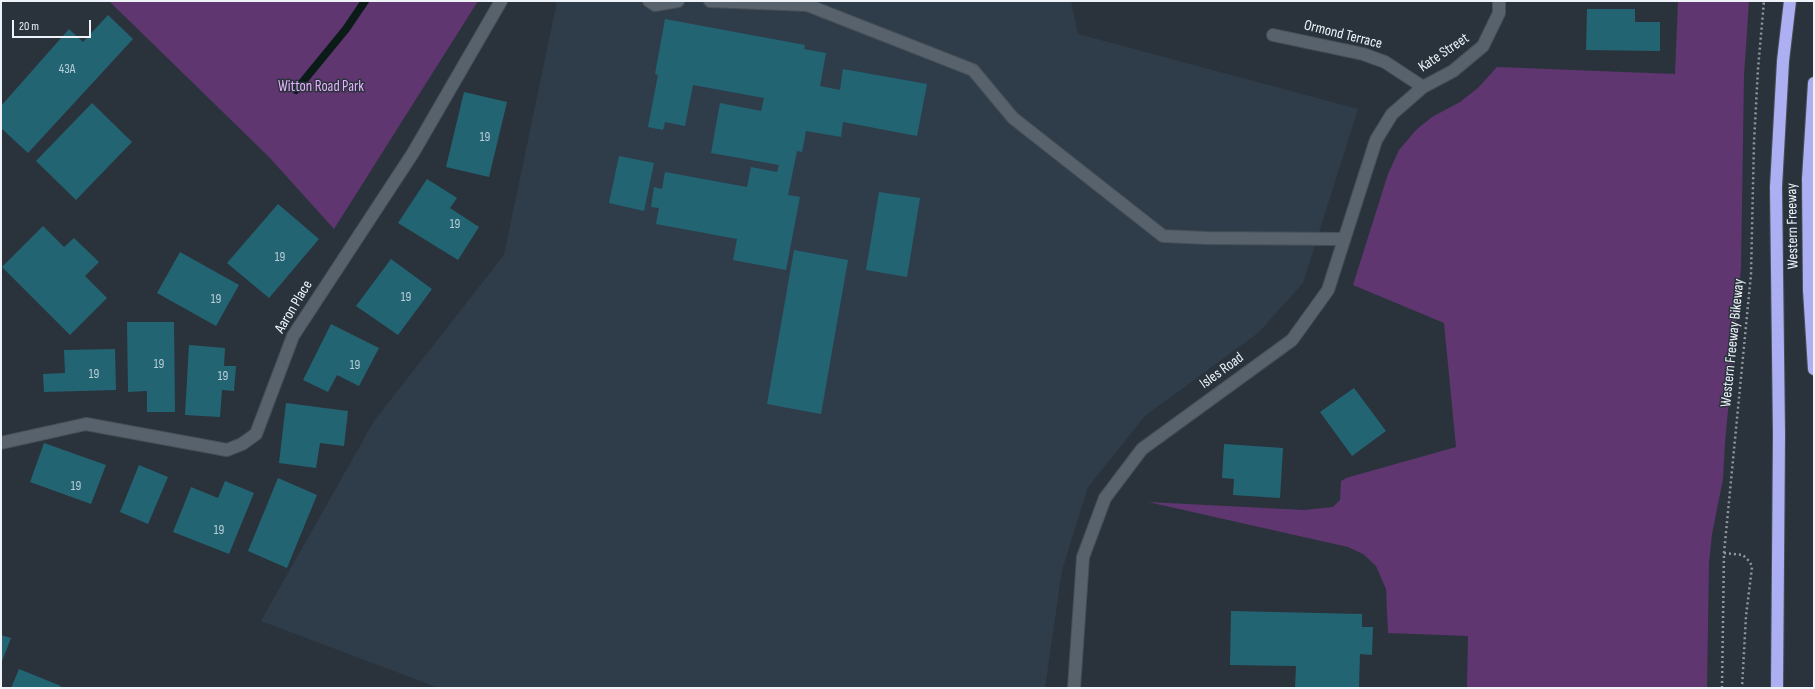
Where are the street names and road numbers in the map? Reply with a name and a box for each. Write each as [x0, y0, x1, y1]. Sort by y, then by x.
street label: Ormond Terrace [1302, 17, 1384, 53]
street label: Kate Street [1415, 30, 1473, 76]
street label: Western Freeway [1783, 183, 1803, 269]
street label: Aaron Place [271, 277, 317, 337]
street label: Western Freeway Bikeway [1717, 278, 1749, 408]
street label: Isles Road [1196, 349, 1248, 393]

